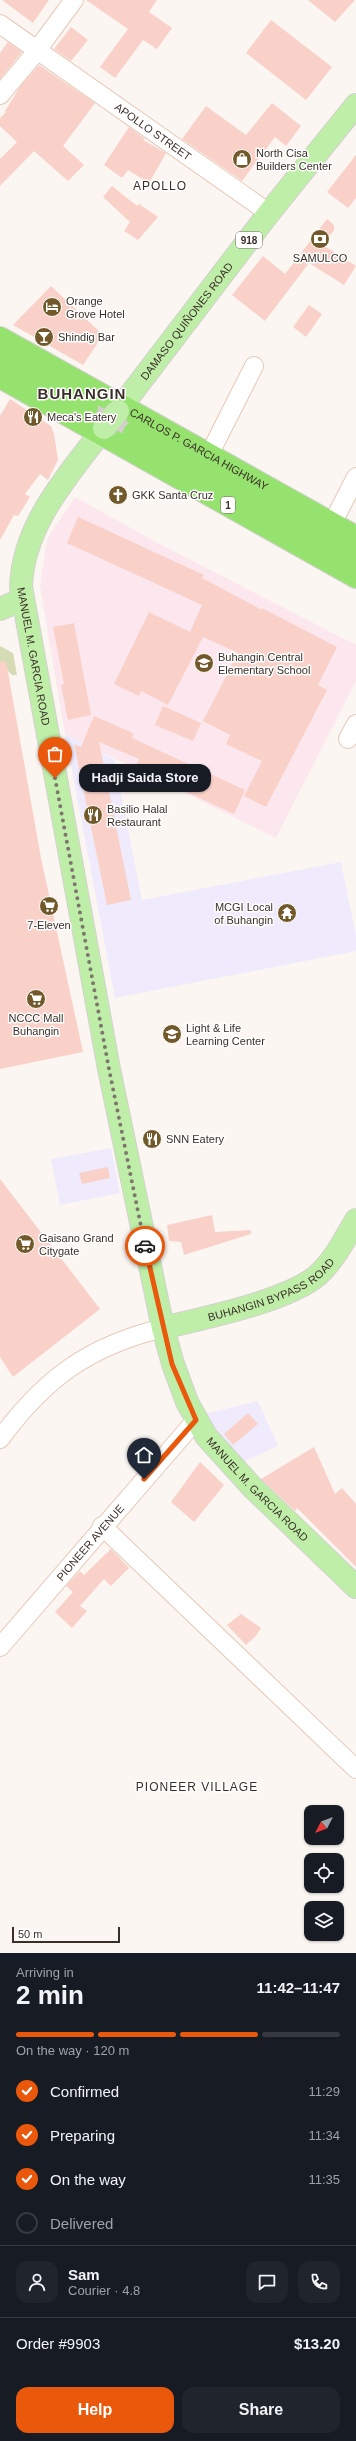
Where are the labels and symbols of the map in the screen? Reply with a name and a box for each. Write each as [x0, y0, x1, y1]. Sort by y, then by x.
street label: APOLLO STREET [113, 101, 194, 163]
place label: North Cisa Builders Center [256, 147, 332, 172]
shop icon: North Cisa Builders Center [231, 148, 253, 170]
district label: APOLLO [133, 179, 187, 193]
bank icon: SAMULCO [309, 228, 331, 250]
road number: 918 [236, 232, 262, 248]
place label: SAMULCO [293, 252, 348, 264]
street label: DAMASO QUIÑONES ROAD [138, 260, 235, 382]
place label: Orange Grove Hotel [66, 295, 125, 320]
hotel icon: Orange Grove Hotel [41, 296, 63, 318]
bar icon: Shindig Bar [33, 326, 55, 348]
place label: Shindig Bar [58, 331, 115, 343]
district label: BUHANGIN [38, 385, 126, 402]
restaurant icon: Meca's Eatery [22, 406, 44, 428]
street label: CARLOS P. GARCIA HIGHWAY [128, 406, 271, 493]
place label: Meca's Eatery [47, 411, 117, 423]
church icon: GKK Santa Cruz [107, 484, 129, 506]
place label: GKK Santa Cruz [132, 489, 213, 501]
road number: 1 [221, 497, 235, 513]
street label: MANUEL M. GARCIA ROAD [15, 586, 52, 726]
place label: Buhangin Central Elementary School [218, 651, 310, 676]
school or university icon: Buhangin Central Elementary School [193, 652, 215, 674]
pin [38, 737, 72, 778]
callout: Hadji Saida Store [79, 764, 211, 792]
place label: Basilio Halal Restaurant [107, 803, 168, 828]
restaurant icon: Basilio Halal Restaurant [82, 804, 104, 826]
supermarket icon: 7-Eleven [38, 895, 60, 917]
place label: MCGI Local of Buhangin [214, 901, 273, 926]
temple icon: MCGI Local of Buhangin [276, 902, 298, 924]
place label: 7-Eleven [27, 919, 71, 931]
supermarket icon: NCCC Mall Buhangin [25, 988, 47, 1010]
place label: NCCC Mall Buhangin [9, 1012, 64, 1037]
place label: Light & Life Learning Center [186, 1022, 265, 1047]
school or university icon: Light & Life Learning Center [161, 1023, 183, 1045]
restaurant icon: SNN Eatery [141, 1128, 163, 1150]
place label: SNN Eatery [166, 1133, 225, 1145]
courier [125, 1226, 165, 1266]
place label: Gaisano Grand Citygate [39, 1232, 114, 1257]
supermarket icon: Gaisano Grand Citygate [14, 1233, 36, 1255]
street label: BUHANGIN BYPASS ROAD [206, 1256, 337, 1323]
street label: MANUEL M. GARCIA ROAD [204, 1435, 311, 1544]
pin [127, 1438, 161, 1479]
street label: PIONEER AVENUE [54, 1502, 126, 1583]
district label: PIONEER VILLAGE [136, 1780, 258, 1794]
north arrow [304, 1805, 344, 1845]
scale bar [12, 1925, 120, 1944]

